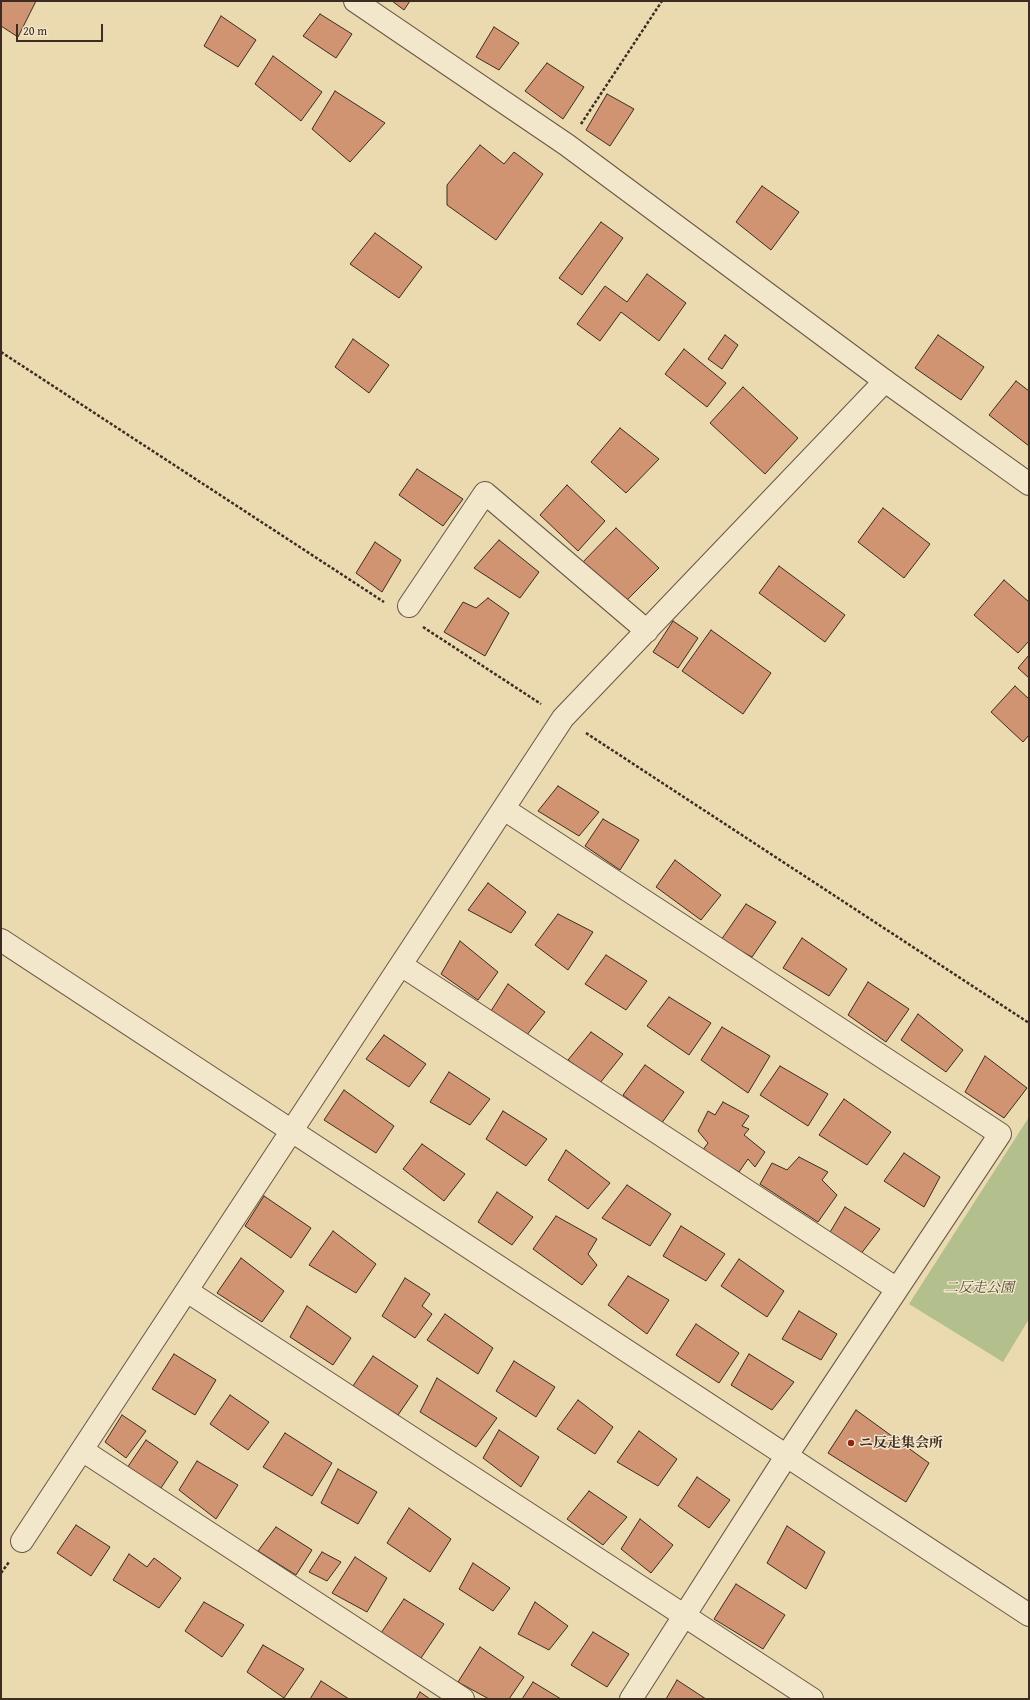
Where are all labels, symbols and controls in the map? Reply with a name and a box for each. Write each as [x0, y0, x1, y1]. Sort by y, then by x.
scale bar [18, 16, 105, 42]
text: 20 m [23, 22, 47, 39]
park label: 二反走公園 [944, 1280, 1014, 1296]
place label: ニ反走集会所 [859, 1435, 943, 1451]
marker: ニ反走集会所 [846, 1438, 856, 1448]

